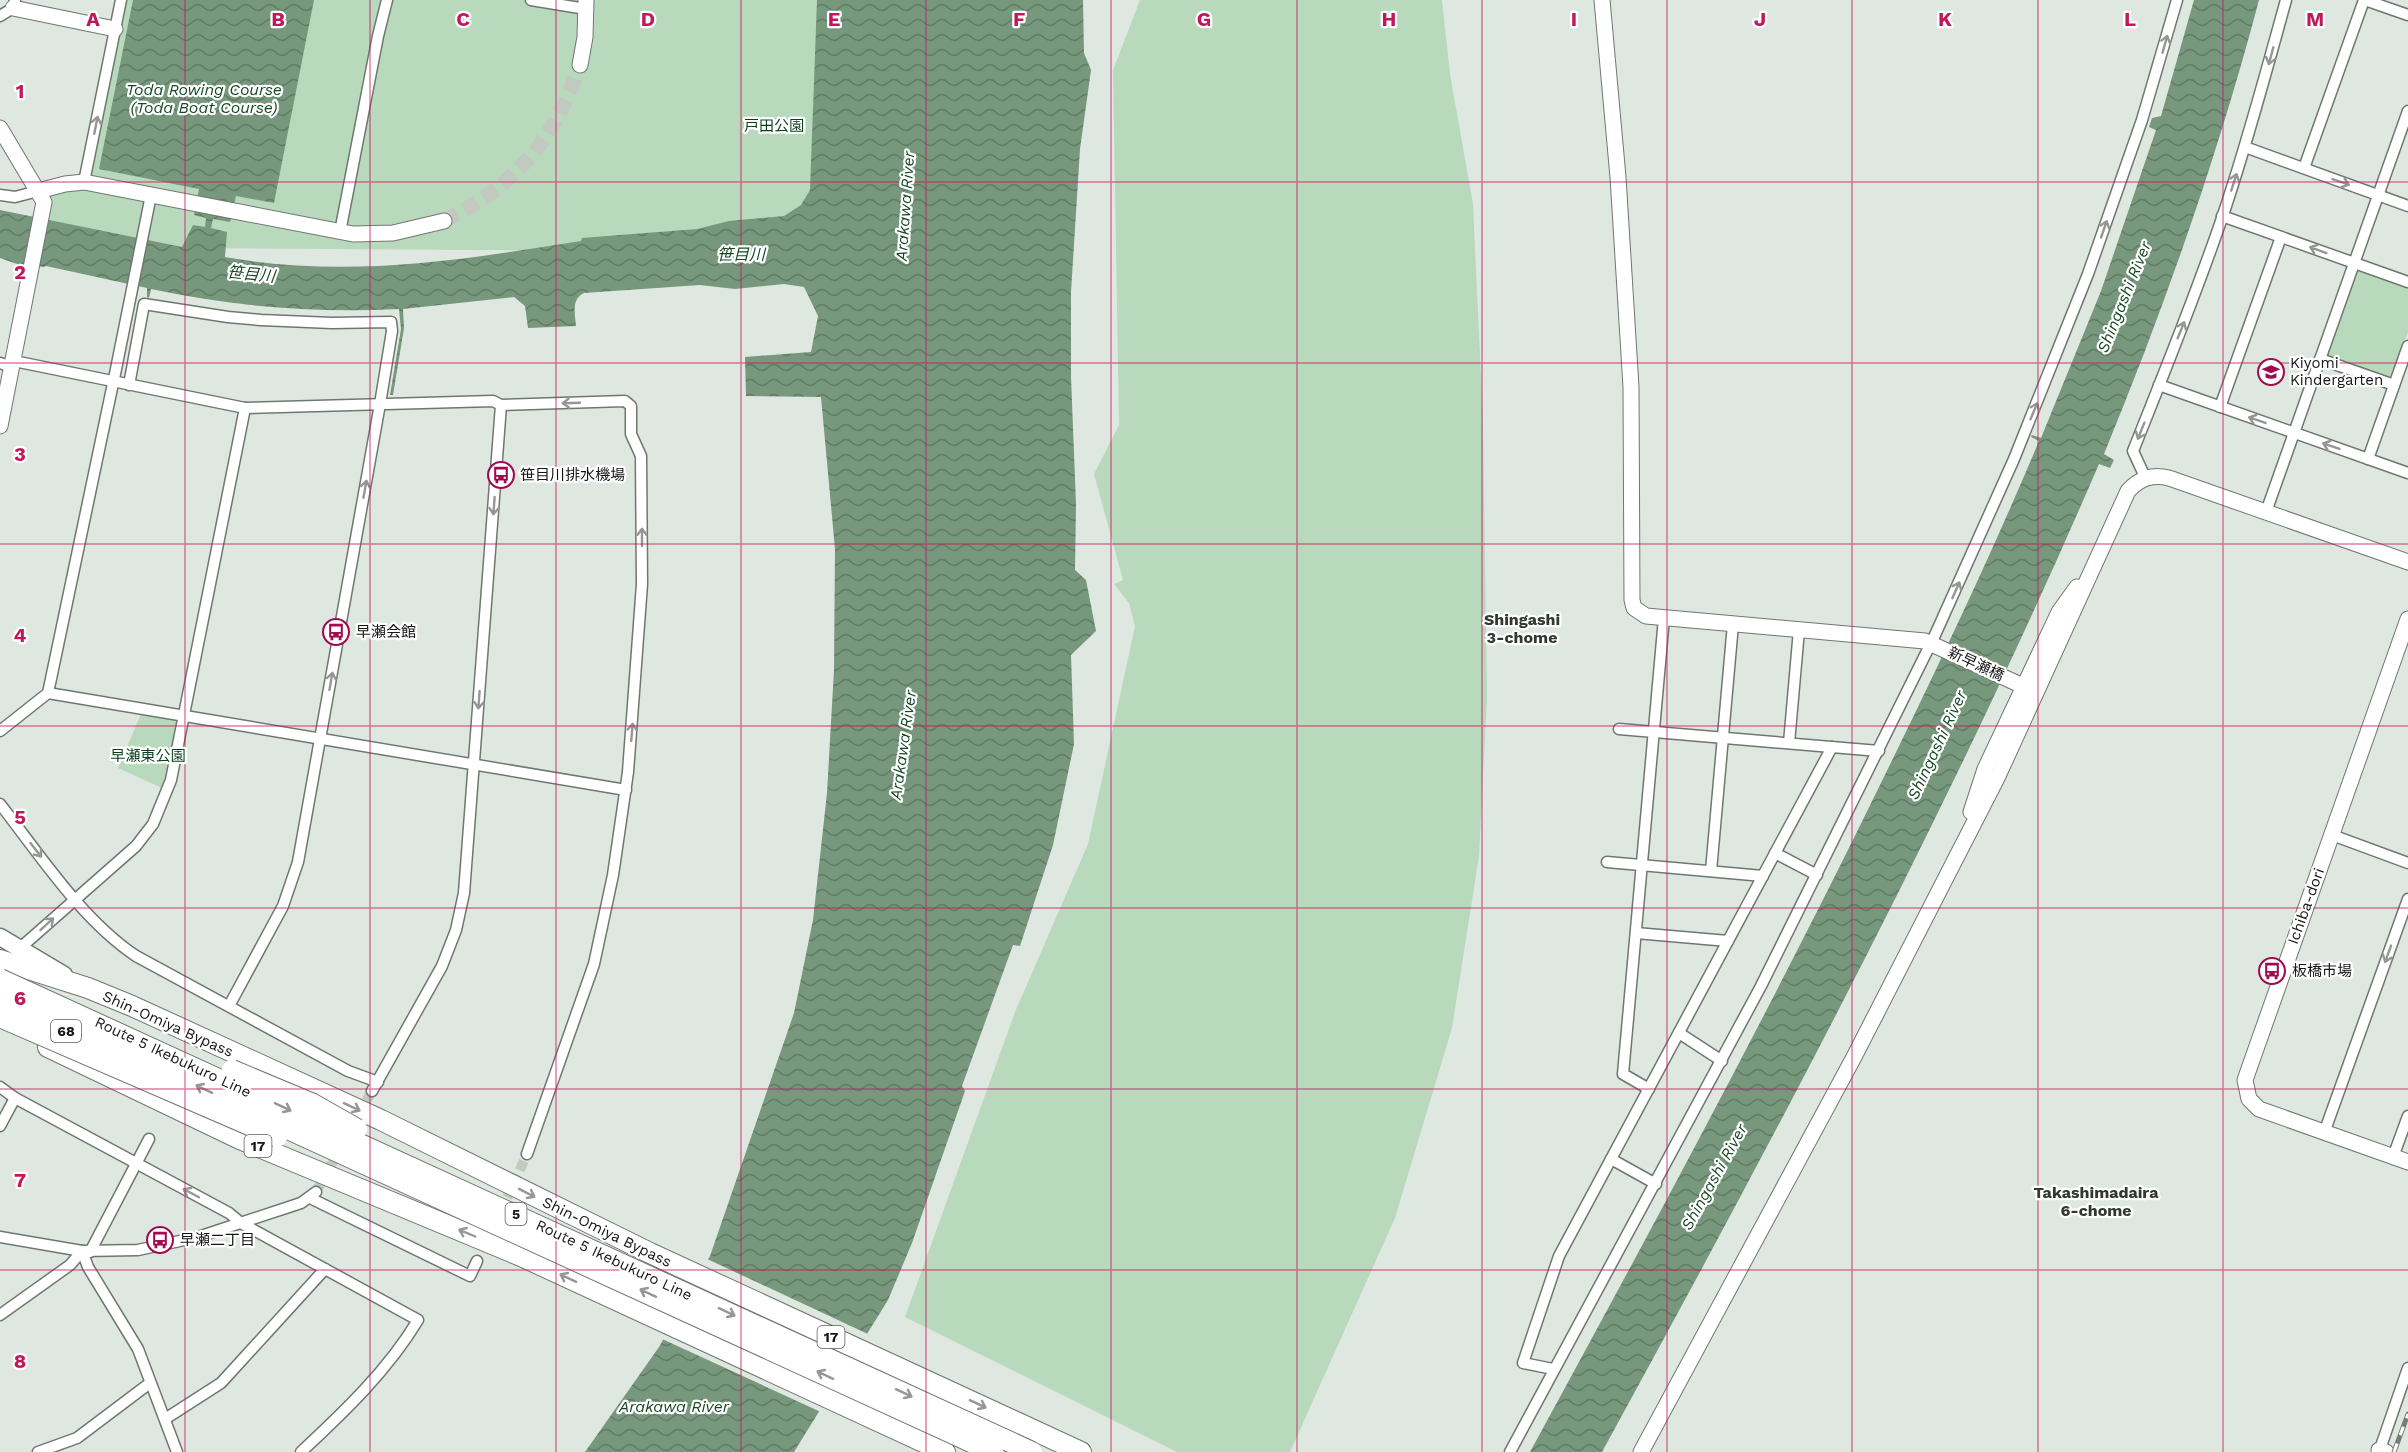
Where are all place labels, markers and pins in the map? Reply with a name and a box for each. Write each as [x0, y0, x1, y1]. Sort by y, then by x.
place label: Kiyomi Kindergarten [2290, 354, 2383, 389]
school or university icon: Kiyomi Kindergarten [2256, 357, 2286, 387]
bus stop icon: 笹目川排水機場 [486, 460, 516, 490]
place label: 笹目川排水機場 [520, 466, 625, 484]
bus stop icon: 早瀬会館 [321, 617, 351, 647]
place label: 早瀬会館 [356, 623, 416, 641]
bus stop icon: 板橋市場 [2257, 956, 2287, 986]
place label: 板橋市場 [2292, 962, 2352, 980]
bus stop icon: 早瀬二丁目 [145, 1225, 175, 1255]
place label: 早瀬二丁目 [180, 1231, 255, 1249]

